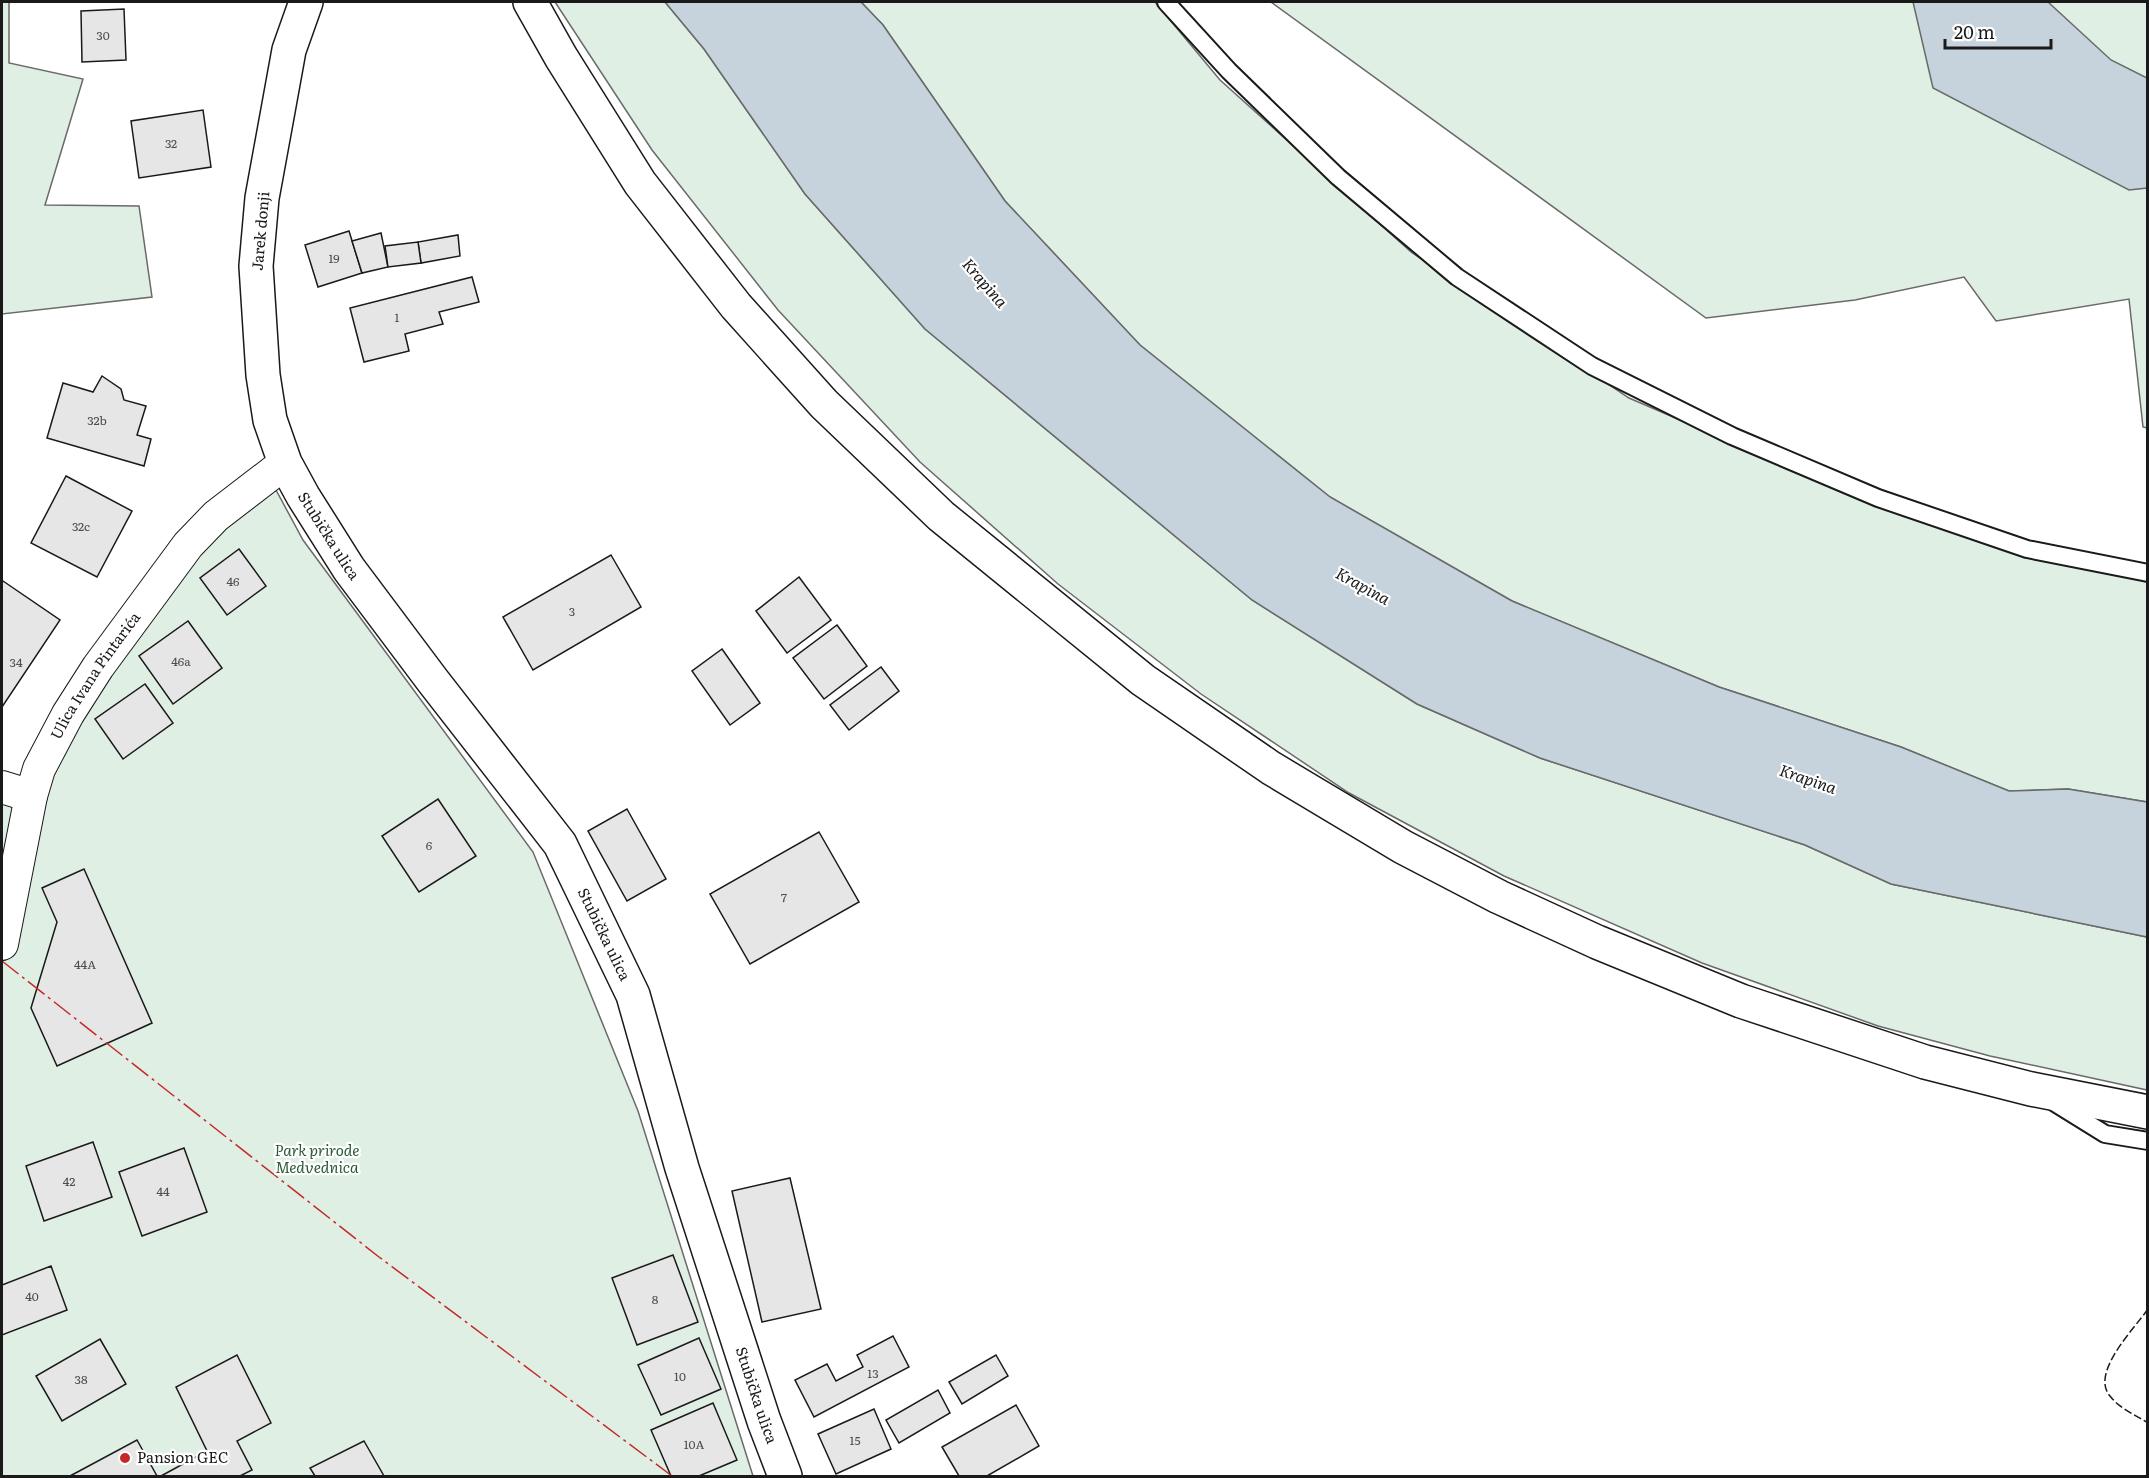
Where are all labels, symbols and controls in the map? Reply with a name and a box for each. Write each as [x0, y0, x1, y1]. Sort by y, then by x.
scale bar [1945, 12, 2052, 50]
text: 20 m [1954, 18, 1995, 45]
house number: 30 [96, 26, 110, 44]
house number: 32 [165, 134, 177, 152]
street label: Jarek donji [245, 190, 274, 271]
house number: 19 [328, 249, 340, 267]
water label: Krapina [957, 252, 1015, 313]
house number: 1 [395, 308, 400, 326]
house number: 32b [87, 411, 107, 429]
street label: Stubička ulica [293, 487, 367, 585]
house number: 32c [72, 517, 90, 535]
water label: Krapina [1332, 560, 1396, 610]
house number: 46 [226, 572, 240, 590]
house number: 3 [569, 602, 575, 620]
street label: Ulica Ivana Pintarića [44, 606, 146, 743]
house number: 46a [171, 652, 191, 670]
house number: 34 [9, 653, 23, 671]
water label: Krapina [1777, 757, 1841, 799]
house number: 6 [426, 836, 433, 854]
street label: Stubička ulica [573, 883, 638, 985]
house number: 7 [781, 888, 787, 906]
house number: 44A [74, 955, 96, 973]
park label: Park prirode Medvednica [275, 1138, 359, 1178]
house number: 42 [63, 1172, 75, 1190]
house number: 44 [156, 1182, 170, 1200]
house number: 40 [25, 1287, 39, 1305]
house number: 8 [652, 1290, 659, 1308]
street label: Stubička ulica [731, 1343, 785, 1447]
house number: 13 [867, 1364, 879, 1382]
house number: 10 [674, 1367, 686, 1385]
house number: 38 [74, 1370, 88, 1388]
house number: 15 [850, 1431, 860, 1449]
house number: 10A [684, 1435, 704, 1453]
place label: Pansion GEC [137, 1445, 228, 1468]
marker: Pansion GEC [118, 1451, 132, 1465]

